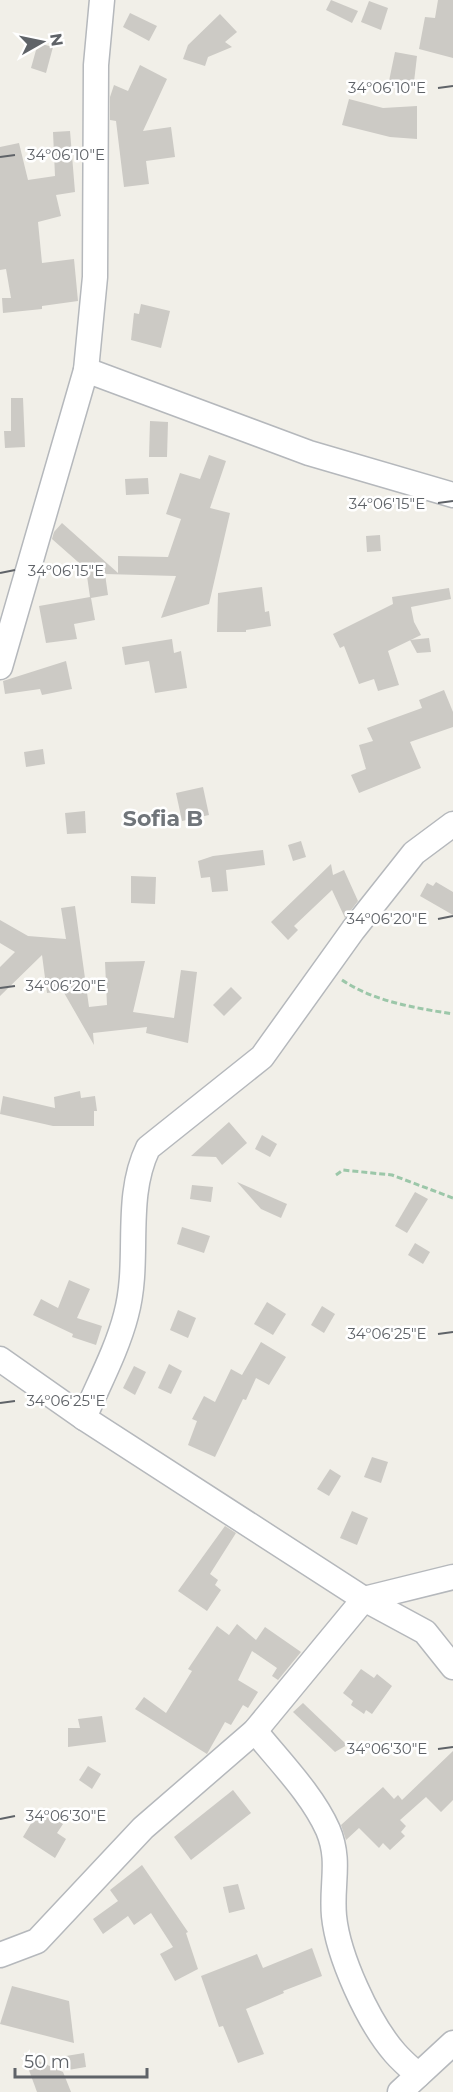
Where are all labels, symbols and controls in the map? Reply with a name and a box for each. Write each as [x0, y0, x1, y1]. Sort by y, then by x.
north arrow [12, 12, 72, 72]
text: N [46, 32, 67, 48]
text: 34°06'10"E [348, 78, 426, 97]
text: 34°06'10"E [27, 145, 105, 164]
text: 34°06'15"E [349, 494, 425, 513]
text: 34°06'15"E [28, 561, 104, 580]
district label: Sofia B [123, 805, 203, 832]
text: 34°06'20"E [347, 909, 427, 928]
text: 34°06'20"E [26, 976, 106, 995]
text: 34°06'25"E [347, 1324, 427, 1343]
text: 34°06'25"E [26, 1391, 106, 1410]
text: 34°06'30"E [347, 1739, 427, 1758]
text: 34°06'30"E [26, 1806, 106, 1825]
scale bar [15, 2041, 147, 2079]
text: 50 m [24, 2051, 70, 2073]

